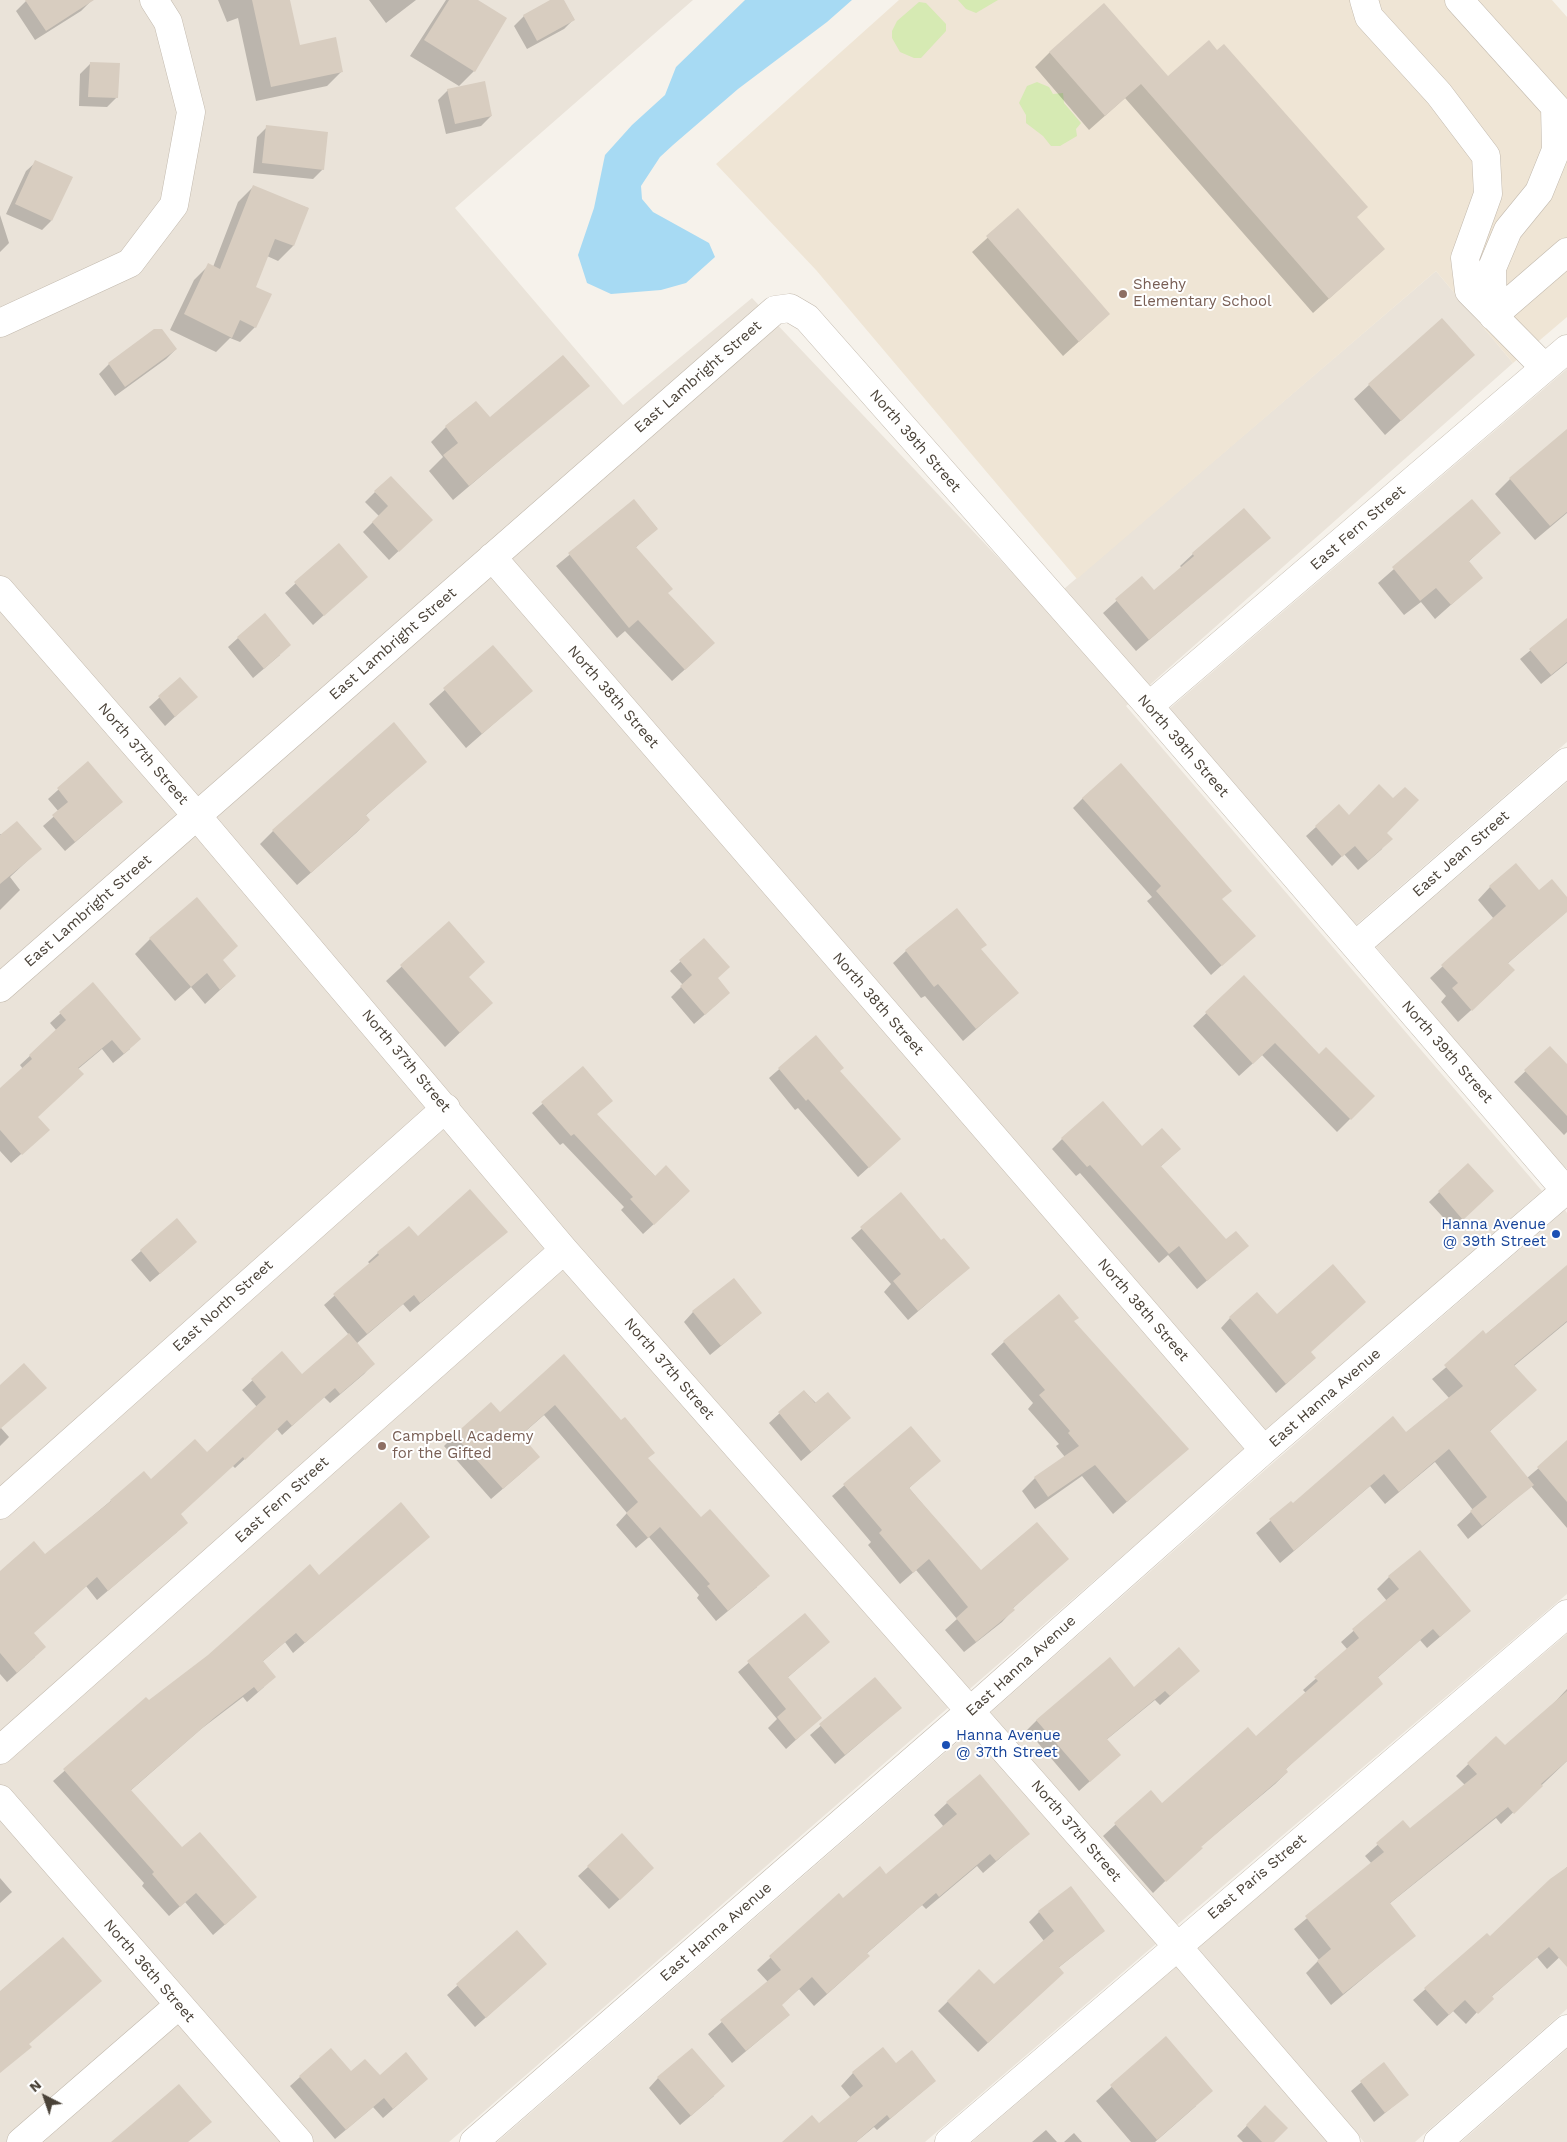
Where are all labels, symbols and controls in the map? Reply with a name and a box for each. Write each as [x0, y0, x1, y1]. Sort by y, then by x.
place label: Sheehy Elementary School [1133, 276, 1272, 311]
marker: Sheehy Elementary School [1117, 288, 1129, 300]
street label: East Lambright Street [631, 317, 765, 437]
street label: North 39th Street [866, 386, 964, 496]
street label: East Fern Street [1307, 482, 1409, 574]
street label: East Lambright Street [326, 584, 460, 704]
street label: North 38th Street [564, 642, 662, 752]
street label: North 39th Street [1134, 691, 1232, 801]
street label: North 37th Street [94, 700, 192, 808]
street label: East Jean Street [1409, 807, 1513, 901]
street label: East Lambright Street [21, 851, 155, 971]
street label: North 38th Street [829, 949, 927, 1059]
street label: North 39th Street [1398, 997, 1496, 1107]
street label: North 37th Street [358, 1006, 454, 1116]
place label: Hanna Avenue @ 39th Street [1441, 1216, 1546, 1251]
marker: Hanna Avenue @ 39th Street [1550, 1228, 1562, 1240]
street label: North 38th Street [1094, 1255, 1192, 1365]
street label: East North Street [169, 1256, 277, 1356]
street label: North 37th Street [620, 1315, 718, 1423]
street label: East Hanna Avenue [1266, 1345, 1384, 1451]
place label: Campbell Academy for the Gifted [392, 1428, 533, 1463]
marker: Campbell Academy for the Gifted [376, 1440, 388, 1452]
street label: East Fern Street [231, 1453, 333, 1547]
street label: East Hanna Avenue [962, 1612, 1080, 1720]
place label: Hanna Avenue @ 37th Street [956, 1727, 1061, 1762]
marker: Hanna Avenue @ 37th Street [940, 1739, 952, 1751]
street label: North 37th Street [1027, 1777, 1125, 1885]
street label: East Paris Street [1204, 1830, 1310, 1924]
street label: East Hanna Avenue [657, 1879, 775, 1985]
street label: North 36th Street [100, 1916, 198, 2026]
north arrow [20, 2072, 70, 2122]
text: N [26, 2076, 44, 2095]

